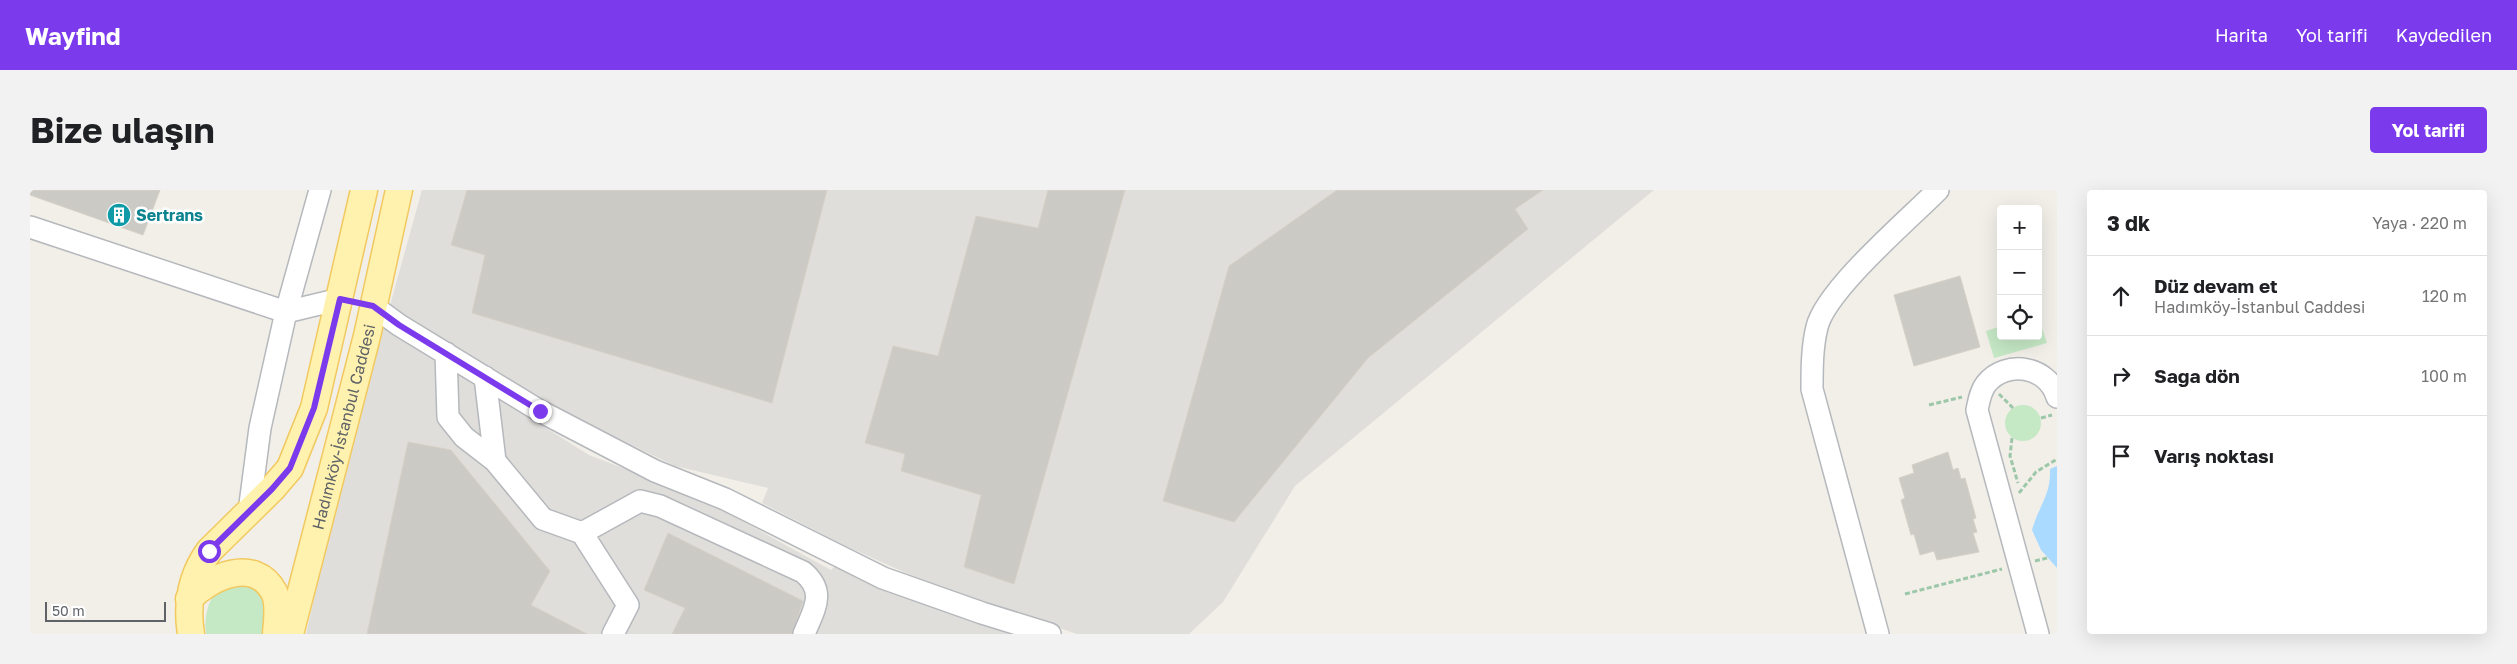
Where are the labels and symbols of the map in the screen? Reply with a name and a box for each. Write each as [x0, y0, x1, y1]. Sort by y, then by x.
building icon: Sertrans [106, 202, 132, 228]
place label: Sertrans [136, 205, 203, 225]
street label: Hadımköy-İstanbul Caddesi [307, 322, 379, 532]
route end [529, 400, 552, 423]
route start [198, 540, 221, 563]
scale bar [45, 599, 166, 622]

